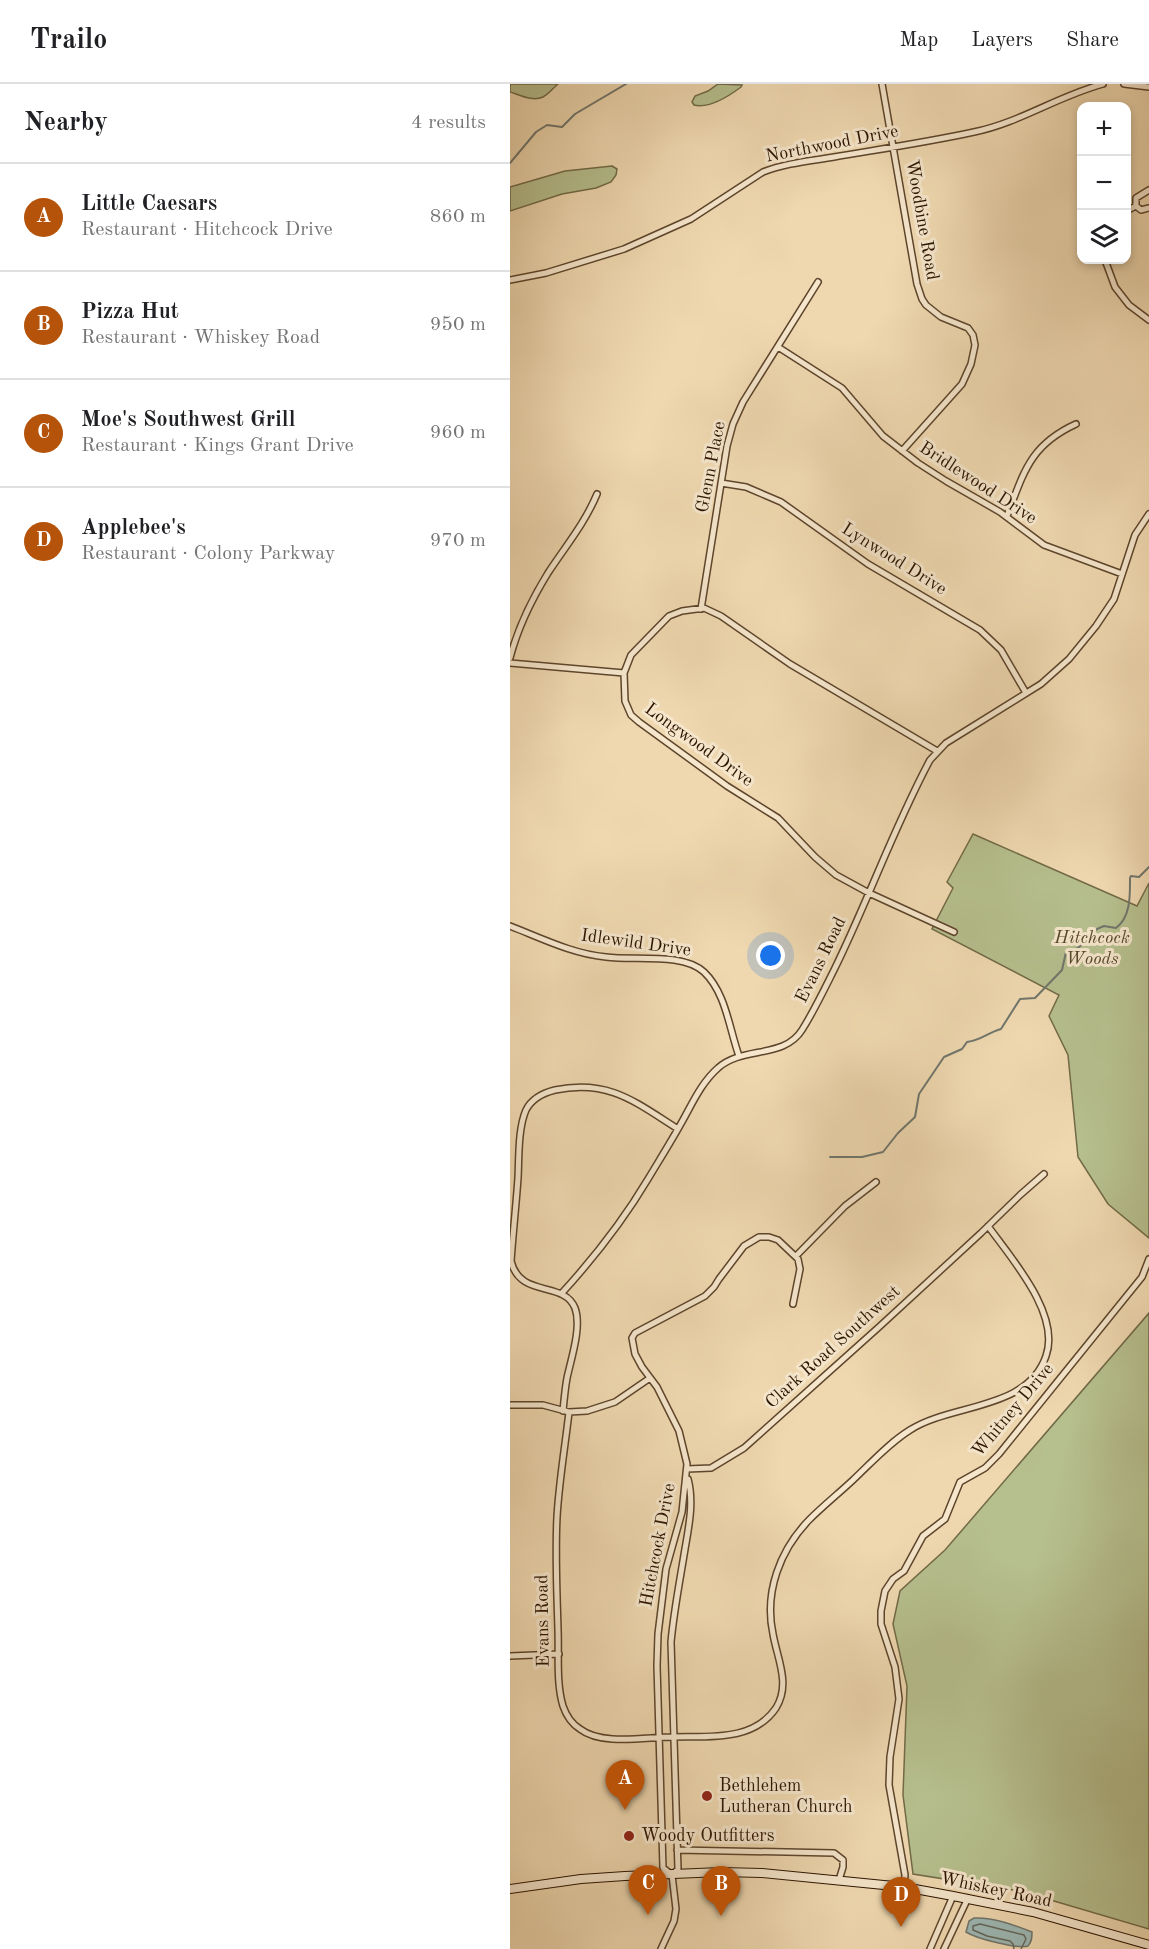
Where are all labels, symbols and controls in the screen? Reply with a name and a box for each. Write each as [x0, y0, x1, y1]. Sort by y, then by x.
text: Trailo [30, 27, 107, 55]
text: Map [899, 30, 938, 51]
text: Layers [971, 30, 1033, 51]
text: Share [1066, 30, 1119, 51]
map controls [1077, 102, 1131, 264]
button: + [1077, 102, 1131, 156]
text: Nearby [24, 110, 108, 136]
text: 4 results [411, 113, 486, 133]
street label: Northwood Drive [764, 122, 900, 166]
button: − [1077, 156, 1131, 210]
street label: Woodbine Road [903, 158, 941, 282]
text: Little Caesars [81, 193, 217, 215]
text: A [36, 207, 51, 227]
text: 860 m [430, 207, 486, 227]
button: layers [1077, 210, 1131, 264]
text: Restaurant · Hitchcock Drive [81, 220, 333, 240]
text: Pizza Hut [81, 301, 179, 323]
text: B [36, 315, 51, 335]
text: 950 m [430, 315, 486, 335]
text: Restaurant · Whiskey Road [81, 328, 320, 348]
text: Moe's Southwest Grill [81, 409, 295, 431]
street label: Glenn Place [693, 420, 729, 514]
text: C [37, 423, 50, 443]
text: 960 m [430, 423, 486, 443]
text: Restaurant · Kings Grant Drive [81, 436, 354, 456]
street label: Bridlewood Drive [916, 438, 1040, 528]
text: Applebee's [81, 517, 186, 539]
street label: Lynwood Drive [838, 520, 950, 598]
text: D [36, 531, 51, 551]
text: 970 m [430, 531, 486, 551]
text: Restaurant · Colony Parkway [81, 544, 335, 564]
street label: Longwood Drive [642, 700, 756, 790]
street label: Evans Road [793, 914, 849, 1006]
street label: Idlewild Drive [580, 926, 692, 960]
park label: Hitchcock Woods [1053, 929, 1130, 968]
your location [756, 941, 785, 970]
street label: Clark Road Southwest [762, 1282, 904, 1412]
street label: Whitney Drive [969, 1360, 1057, 1460]
street label: Hitchcock Drive [637, 1482, 679, 1608]
street label: Evans Road [533, 1574, 553, 1668]
pin: A [606, 1760, 644, 1810]
place label: Bethlehem Lutheran Church [719, 1777, 853, 1816]
marker: Bethlehem Lutheran Church [700, 1789, 714, 1803]
place label: Woody Outfitters [641, 1827, 775, 1845]
marker: Woody Outfitters [622, 1829, 636, 1843]
pin: C [628, 1866, 668, 1915]
pin: B [702, 1866, 740, 1916]
street label: Whiskey Road [938, 1869, 1054, 1911]
pin: D [882, 1878, 920, 1927]

